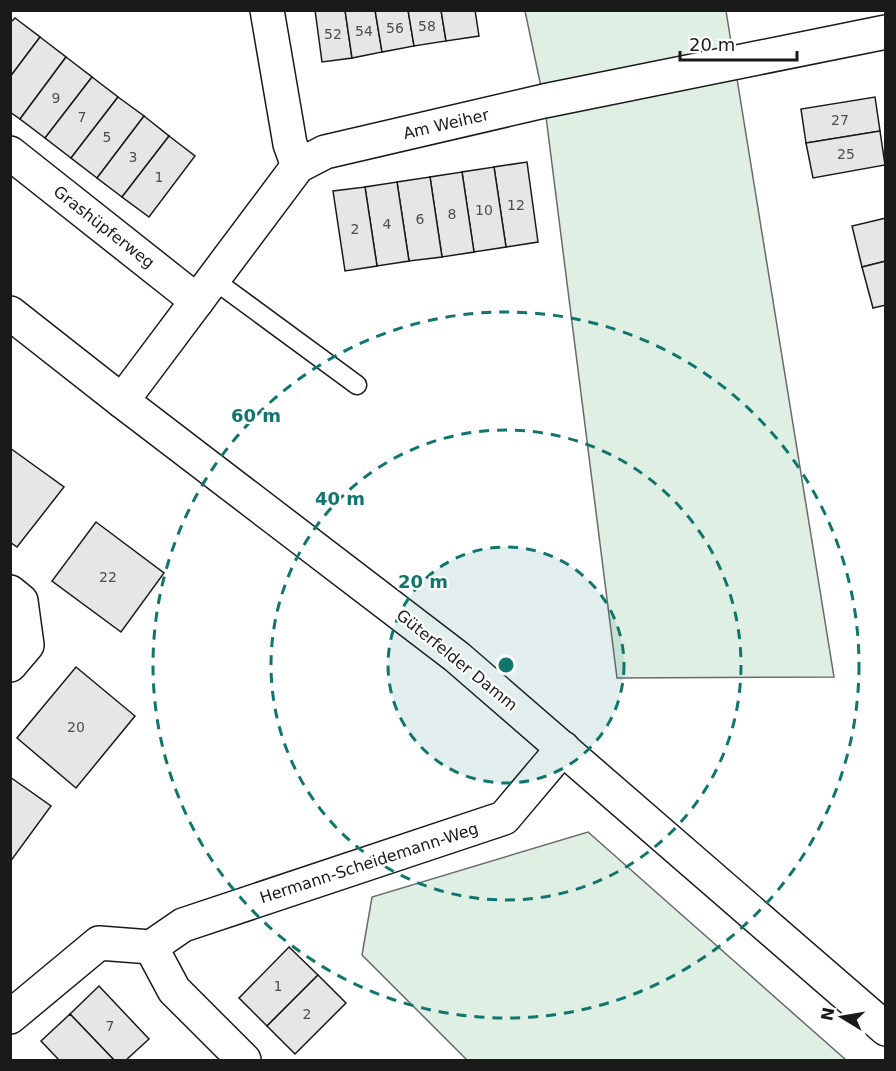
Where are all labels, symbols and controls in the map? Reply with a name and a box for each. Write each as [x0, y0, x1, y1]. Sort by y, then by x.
house number: 58 [418, 18, 436, 34]
house number: 56 [386, 20, 404, 36]
house number: 54 [355, 23, 373, 39]
scale bar [680, 24, 797, 62]
house number: 52 [324, 26, 342, 42]
text: 20 m [689, 34, 735, 55]
house number: 9 [52, 90, 60, 106]
street label: Am Weiher [401, 105, 491, 143]
house number: 7 [78, 109, 86, 125]
house number: 27 [831, 112, 849, 128]
house number: 5 [103, 129, 111, 145]
house number: 25 [837, 146, 855, 162]
house number: 3 [129, 149, 137, 165]
house number: 1 [155, 169, 163, 185]
street label: Grashüpferweg [50, 182, 158, 272]
house number: 12 [507, 197, 525, 213]
house number: 10 [475, 202, 493, 218]
house number: 8 [448, 206, 456, 222]
house number: 6 [416, 211, 425, 227]
house number: 4 [383, 216, 392, 232]
house number: 2 [351, 221, 359, 237]
text: 60 m [231, 405, 281, 426]
text: 40 m [315, 488, 365, 509]
house number: 22 [99, 569, 117, 585]
text: 20 m [398, 571, 448, 592]
street label: Güterfelder Damm [393, 605, 521, 715]
centre of rings [496, 655, 516, 675]
house number: 20 [67, 719, 85, 735]
street label: Hermann-Scheidemann-Weg [257, 819, 481, 907]
house number: 1 [274, 978, 282, 994]
north arrow [812, 987, 872, 1047]
house number: 2 [303, 1006, 311, 1022]
text: N [817, 1006, 838, 1023]
house number: 7 [106, 1018, 114, 1034]

